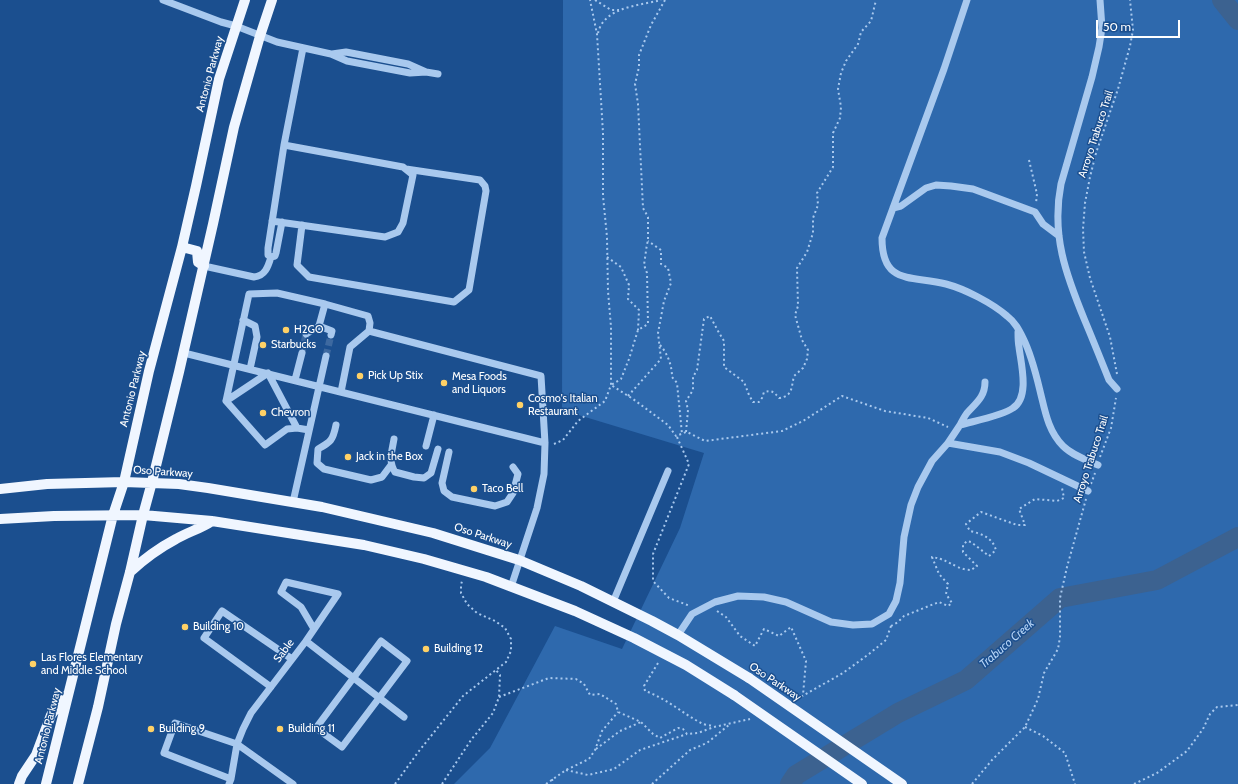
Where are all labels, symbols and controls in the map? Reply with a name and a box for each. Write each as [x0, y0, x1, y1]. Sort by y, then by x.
scale bar [1098, 12, 1182, 38]
text: 50 m [1103, 19, 1131, 34]
street label: Antonio Parkway [194, 35, 226, 113]
street label: Arroyo Trabuco Trail [1076, 89, 1116, 179]
place label: H2GO [294, 323, 323, 337]
marker: H2GO [281, 325, 291, 335]
place label: Starbucks [271, 338, 316, 352]
marker: Starbucks [258, 340, 268, 350]
street label: Antonio Parkway [117, 350, 149, 428]
place label: Pick Up Stix [368, 369, 423, 383]
place label: Mesa Foods and Liquors [452, 370, 507, 396]
marker: Pick Up Stix [355, 371, 365, 381]
marker: Mesa Foods and Liquors [439, 378, 449, 388]
place label: Cosmo's Italian Restaurant [528, 392, 598, 418]
marker: Cosmo's Italian Restaurant [515, 400, 525, 410]
place label: Chevron [271, 406, 310, 420]
marker: Chevron [258, 408, 268, 418]
street label: Arroyo Trabuco Trail [1071, 414, 1111, 504]
place label: Jack in the Box [356, 450, 423, 464]
marker: Jack in the Box [343, 452, 353, 462]
street label: Oso Parkway [133, 463, 193, 481]
place label: Taco Bell [482, 482, 523, 496]
marker: Taco Bell [469, 484, 479, 494]
street label: Oso Parkway [452, 520, 514, 552]
water label: Trabuco Creek [977, 616, 1037, 672]
place label: Building 10 [193, 620, 244, 634]
marker: Building 10 [180, 622, 190, 632]
street label: Sable [271, 637, 297, 665]
place label: Building 12 [434, 642, 483, 656]
marker: Building 12 [421, 644, 431, 654]
place label: Las Flores Elementary and Middle School [41, 651, 143, 677]
marker: Las Flores Elementary and Middle School [28, 659, 38, 669]
street label: Oso Parkway [746, 660, 804, 704]
street label: Antonio Parkway [32, 687, 64, 765]
place label: Building 9 [159, 722, 205, 736]
place label: Building 11 [288, 722, 335, 736]
marker: Building 9 [146, 724, 156, 734]
marker: Building 11 [275, 724, 285, 734]

